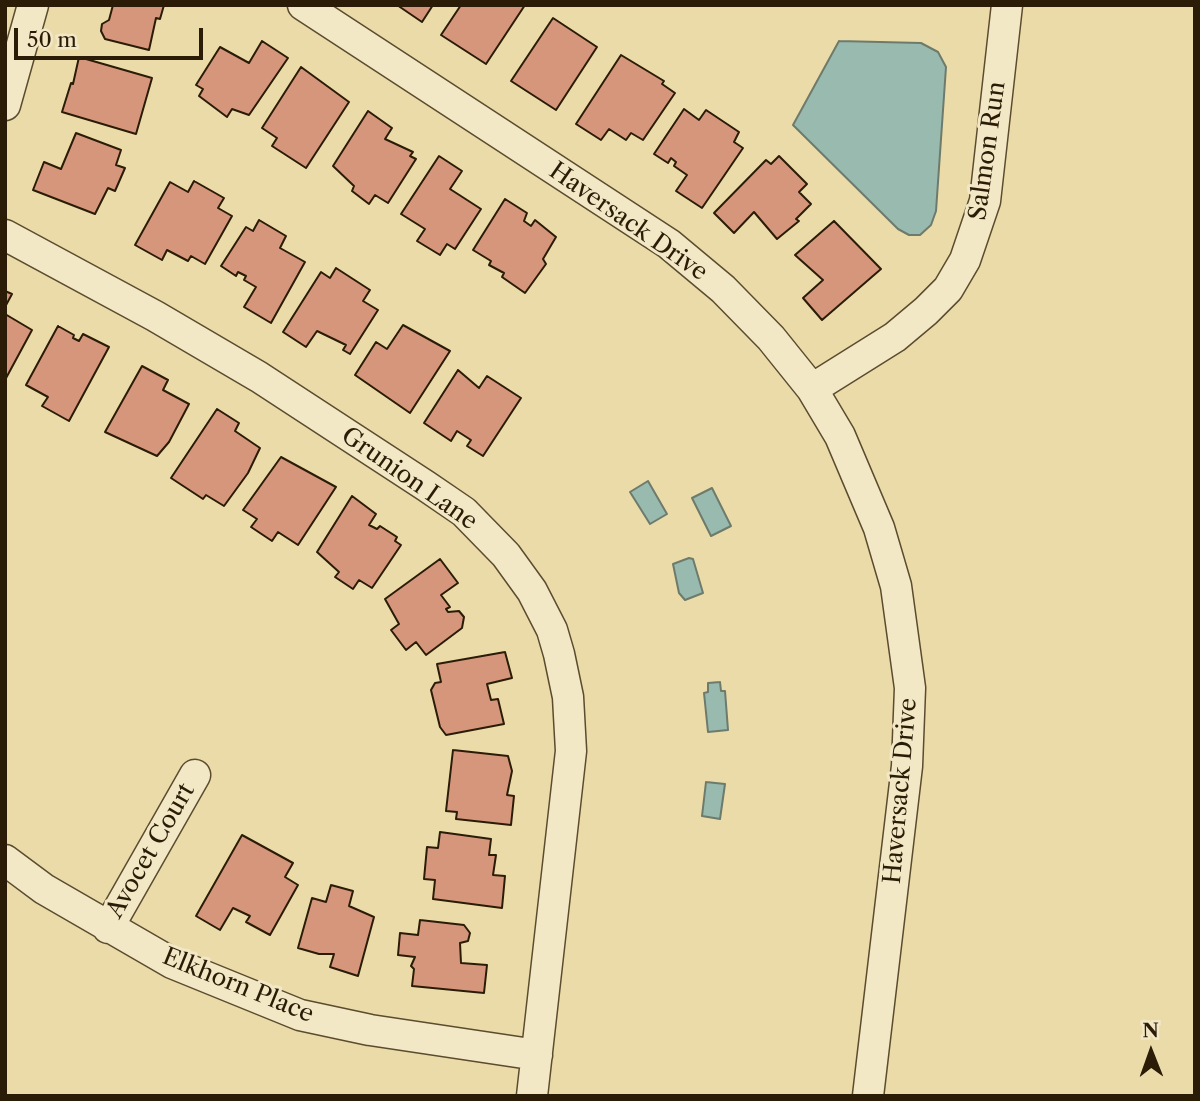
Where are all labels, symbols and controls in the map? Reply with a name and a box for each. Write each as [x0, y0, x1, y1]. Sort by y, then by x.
scale bar [18, 14, 206, 58]
text: 50 m [27, 27, 77, 52]
street label: Salmon Run [964, 80, 1012, 222]
street label: Haversack Drive [543, 157, 713, 287]
street label: Grunion Lane [335, 421, 483, 537]
street label: Haversack Drive [879, 697, 923, 885]
street label: Avocet Court [101, 778, 201, 924]
street label: Elkhorn Place [158, 943, 318, 1029]
north arrow [1116, 1017, 1186, 1087]
text: N [1142, 1019, 1159, 1042]

